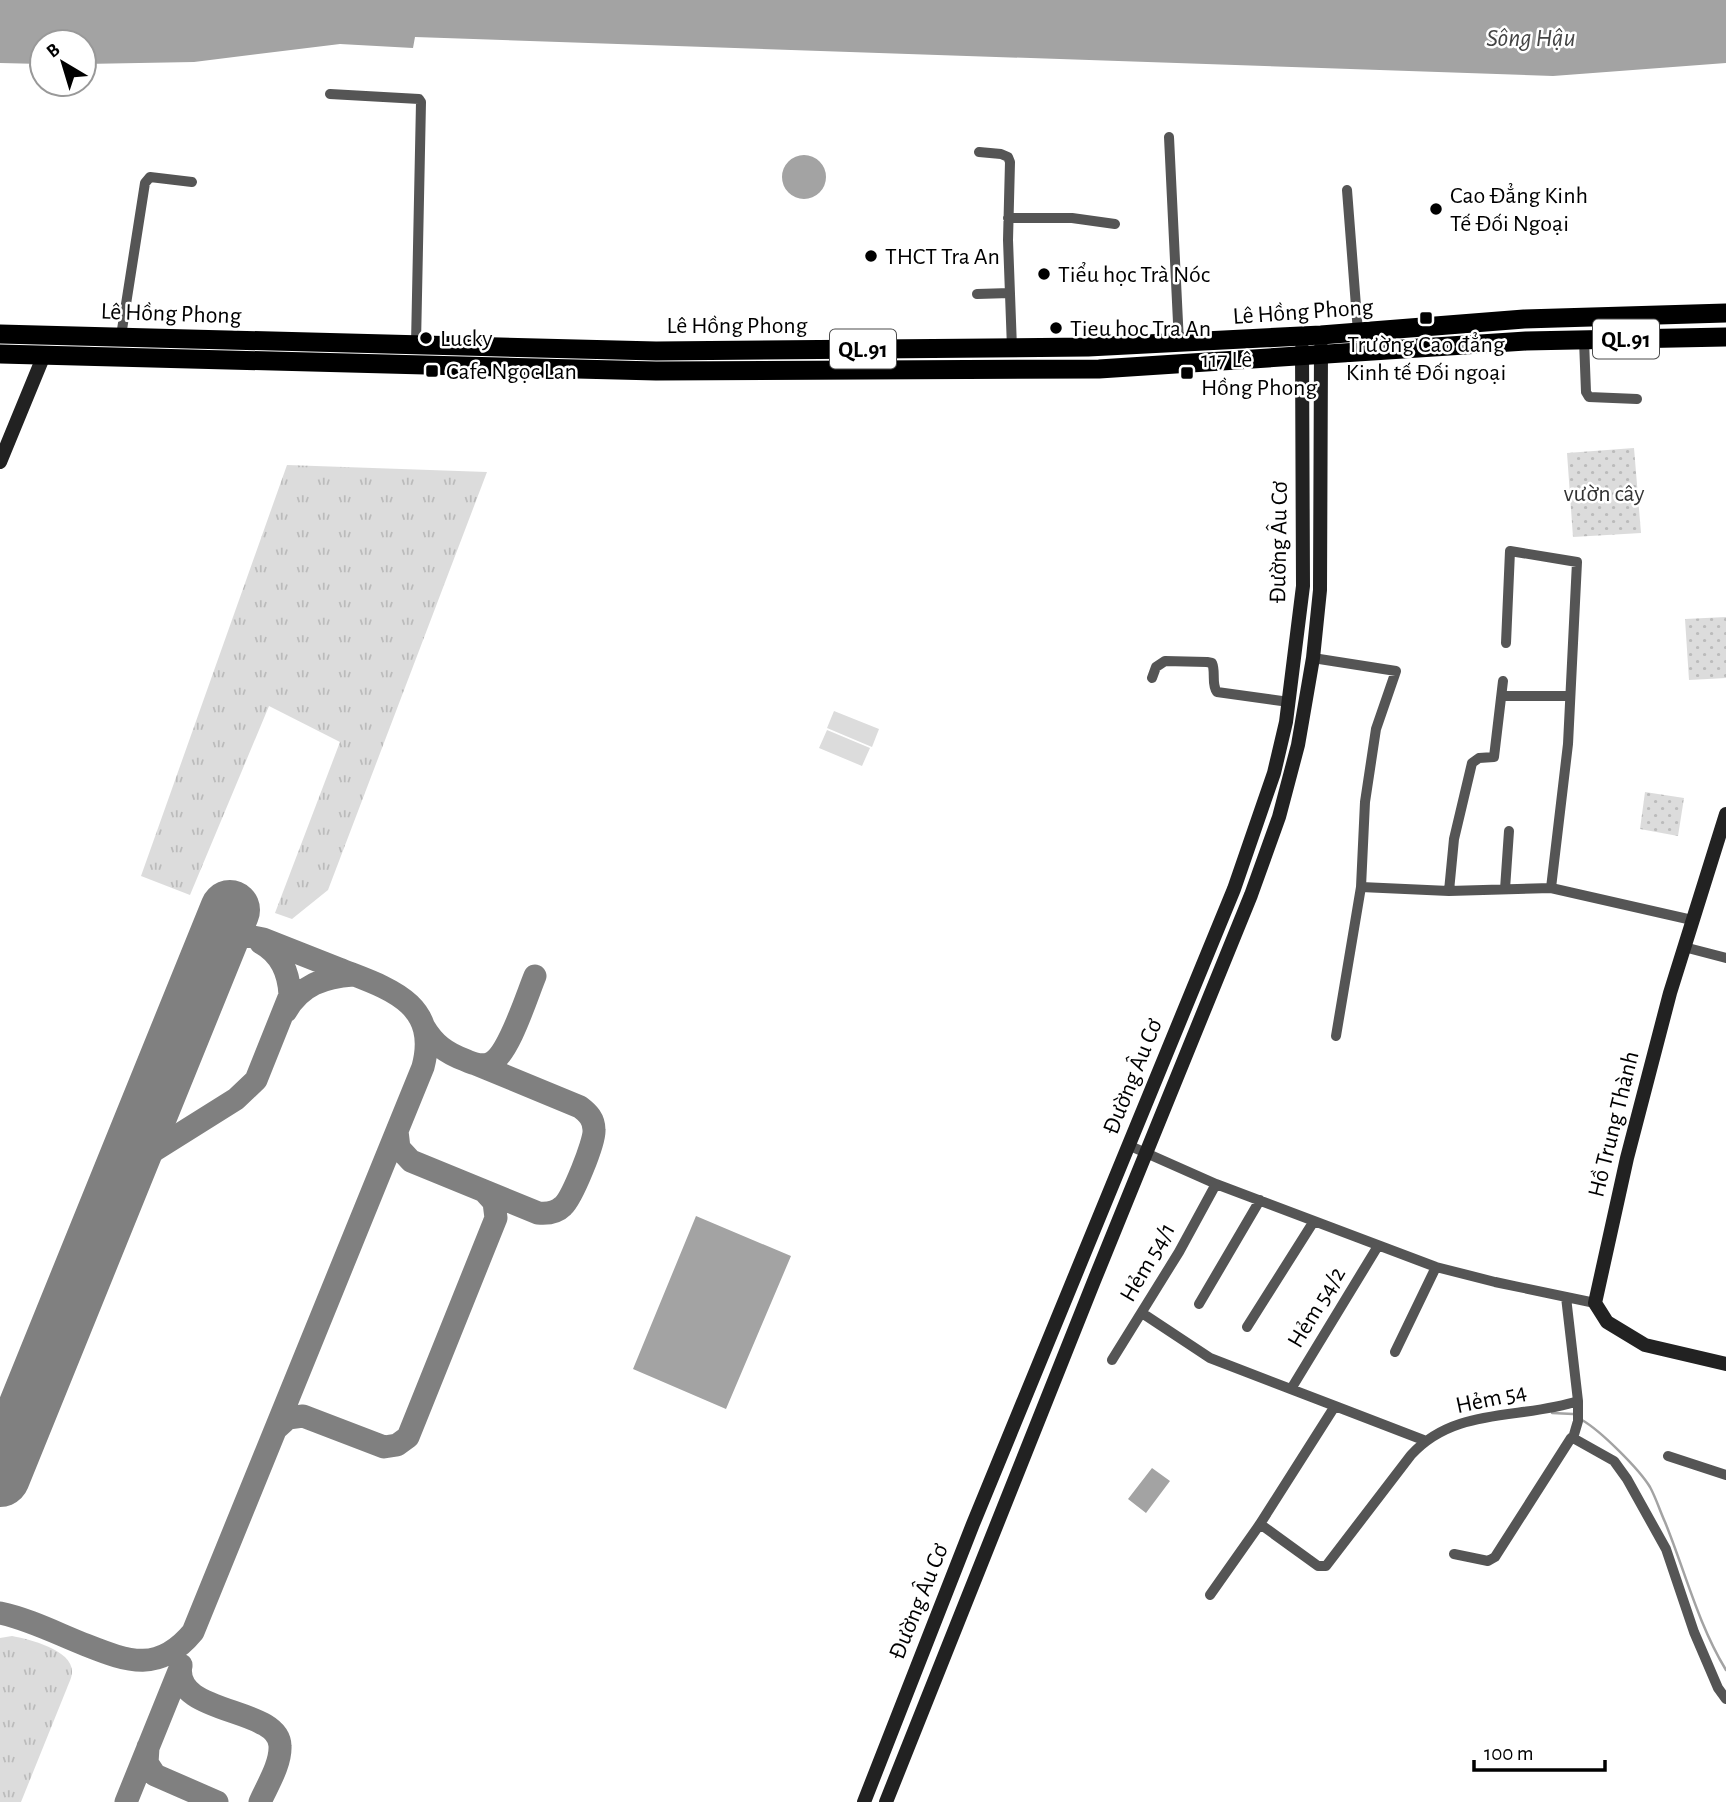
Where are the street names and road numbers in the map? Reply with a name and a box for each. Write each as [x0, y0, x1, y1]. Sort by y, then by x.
street label: Lê Hồng Phong [1232, 295, 1374, 329]
street label: Lê Hồng Phong [100, 300, 242, 328]
street label: Lê Hồng Phong [667, 314, 808, 338]
road number: QL.91 [1593, 320, 1659, 358]
road number: QL.91 [830, 330, 896, 368]
street label: Đường Âu Cơ [1264, 480, 1292, 604]
street label: Đường Âu Cơ [1097, 1014, 1167, 1138]
street label: Hồ Trung Thành [1584, 1049, 1644, 1200]
street label: Hẻm 54/1 [1116, 1219, 1180, 1306]
street label: Hẻm 54/2 [1284, 1263, 1350, 1352]
street label: Hẻm 54 [1454, 1380, 1529, 1418]
street label: Đường Âu Cơ [883, 1539, 953, 1663]

